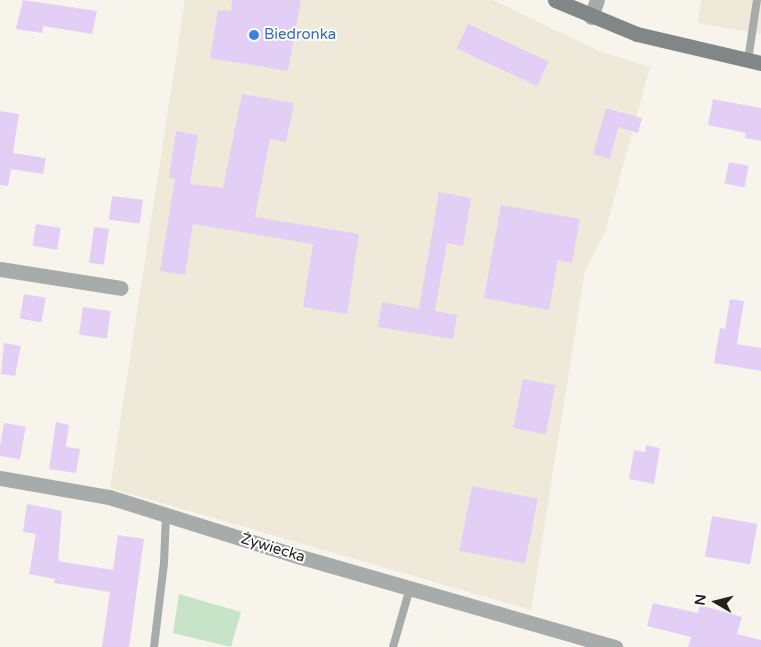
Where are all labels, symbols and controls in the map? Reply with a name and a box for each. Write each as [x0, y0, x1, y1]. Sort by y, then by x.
place label: Biedronka [264, 26, 336, 44]
marker: Biedronka [248, 29, 260, 41]
street label: Żywiecka [239, 530, 307, 566]
north arrow [691, 577, 741, 627]
text: N [691, 593, 710, 607]

